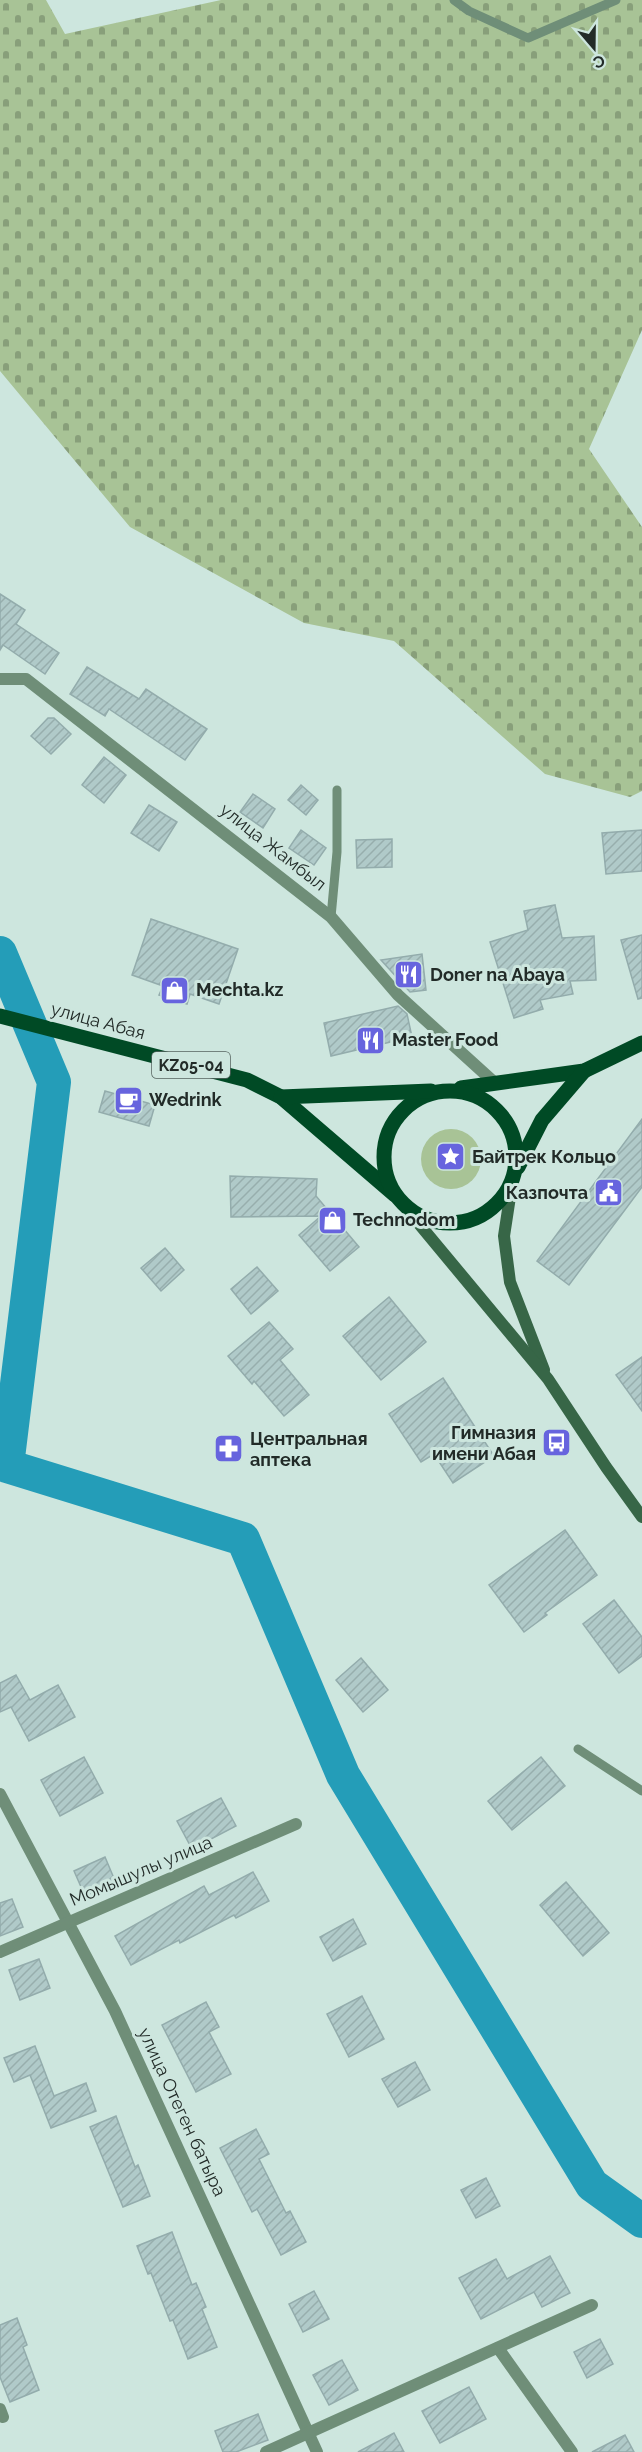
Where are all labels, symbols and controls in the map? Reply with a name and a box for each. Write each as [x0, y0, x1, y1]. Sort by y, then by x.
north arrow [564, 18, 624, 78]
text: С [591, 51, 607, 72]
street label: улица Жамбыл [216, 799, 331, 895]
restaurant icon: Doner na Abaya [393, 959, 425, 991]
place label: Doner na Abaya [430, 964, 565, 985]
shop icon: Mechta.kz [159, 974, 191, 1006]
place label: Mechta.kz [196, 979, 284, 1000]
street label: улица Абая [49, 998, 148, 1043]
restaurant icon: Master Food [355, 1024, 387, 1056]
place label: Master Food [392, 1029, 498, 1050]
road number: KZ05-04 [152, 1052, 230, 1078]
cafe icon: Wedrink [112, 1084, 144, 1116]
place label: Wedrink [149, 1089, 223, 1110]
place icon: Байтрек Кольцо [435, 1141, 467, 1173]
place label: Байтрек Кольцо [472, 1146, 616, 1167]
public building icon: Казпочта [593, 1177, 625, 1209]
place label: Казпочта [506, 1182, 588, 1203]
shop icon: Technodom [316, 1204, 348, 1236]
place label: Technodom [353, 1209, 455, 1230]
place label: Гимназия имени Абая [432, 1422, 536, 1464]
bus stop icon: Гимназия имени Абая [541, 1427, 573, 1459]
place label: Центральная аптека [250, 1428, 368, 1470]
pharmacy icon: Центральная аптека [213, 1433, 245, 1465]
street label: Момышулы улица [66, 1831, 215, 1910]
street label: улица Отеген батыра [134, 2024, 231, 2199]

